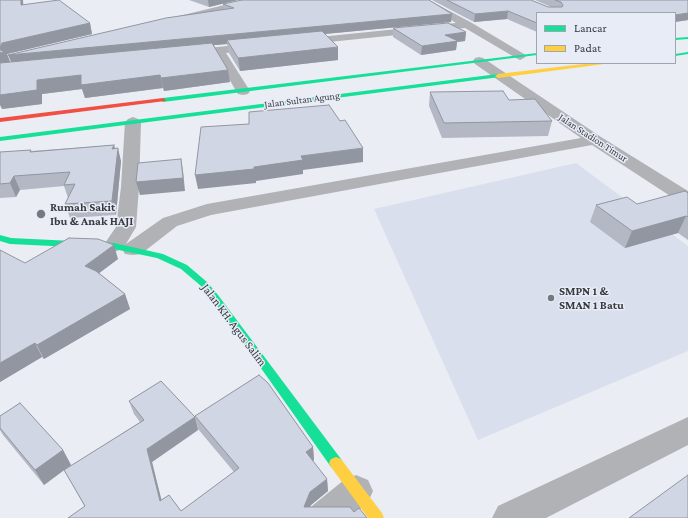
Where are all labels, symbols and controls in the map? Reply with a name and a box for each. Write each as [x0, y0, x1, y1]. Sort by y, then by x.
legend [536, 12, 676, 64]
text: Lancar [574, 21, 607, 35]
text: Padat [574, 41, 601, 55]
street label: Jalan Sultan Agung [264, 89, 340, 111]
street label: Jalan Stadion Timur [556, 111, 630, 165]
place label: Rumah Sakit Ibu & Anak HAJI [50, 200, 133, 228]
marker: Rumah Sakit Ibu & Anak HAJI [35, 208, 47, 220]
street label: Jalan KH. Agus Salim [198, 281, 270, 369]
place label: SMPN 1 & SMAN 1 Batu [559, 284, 624, 312]
marker: SMPN 1 & SMAN 1 Batu [546, 293, 556, 303]

